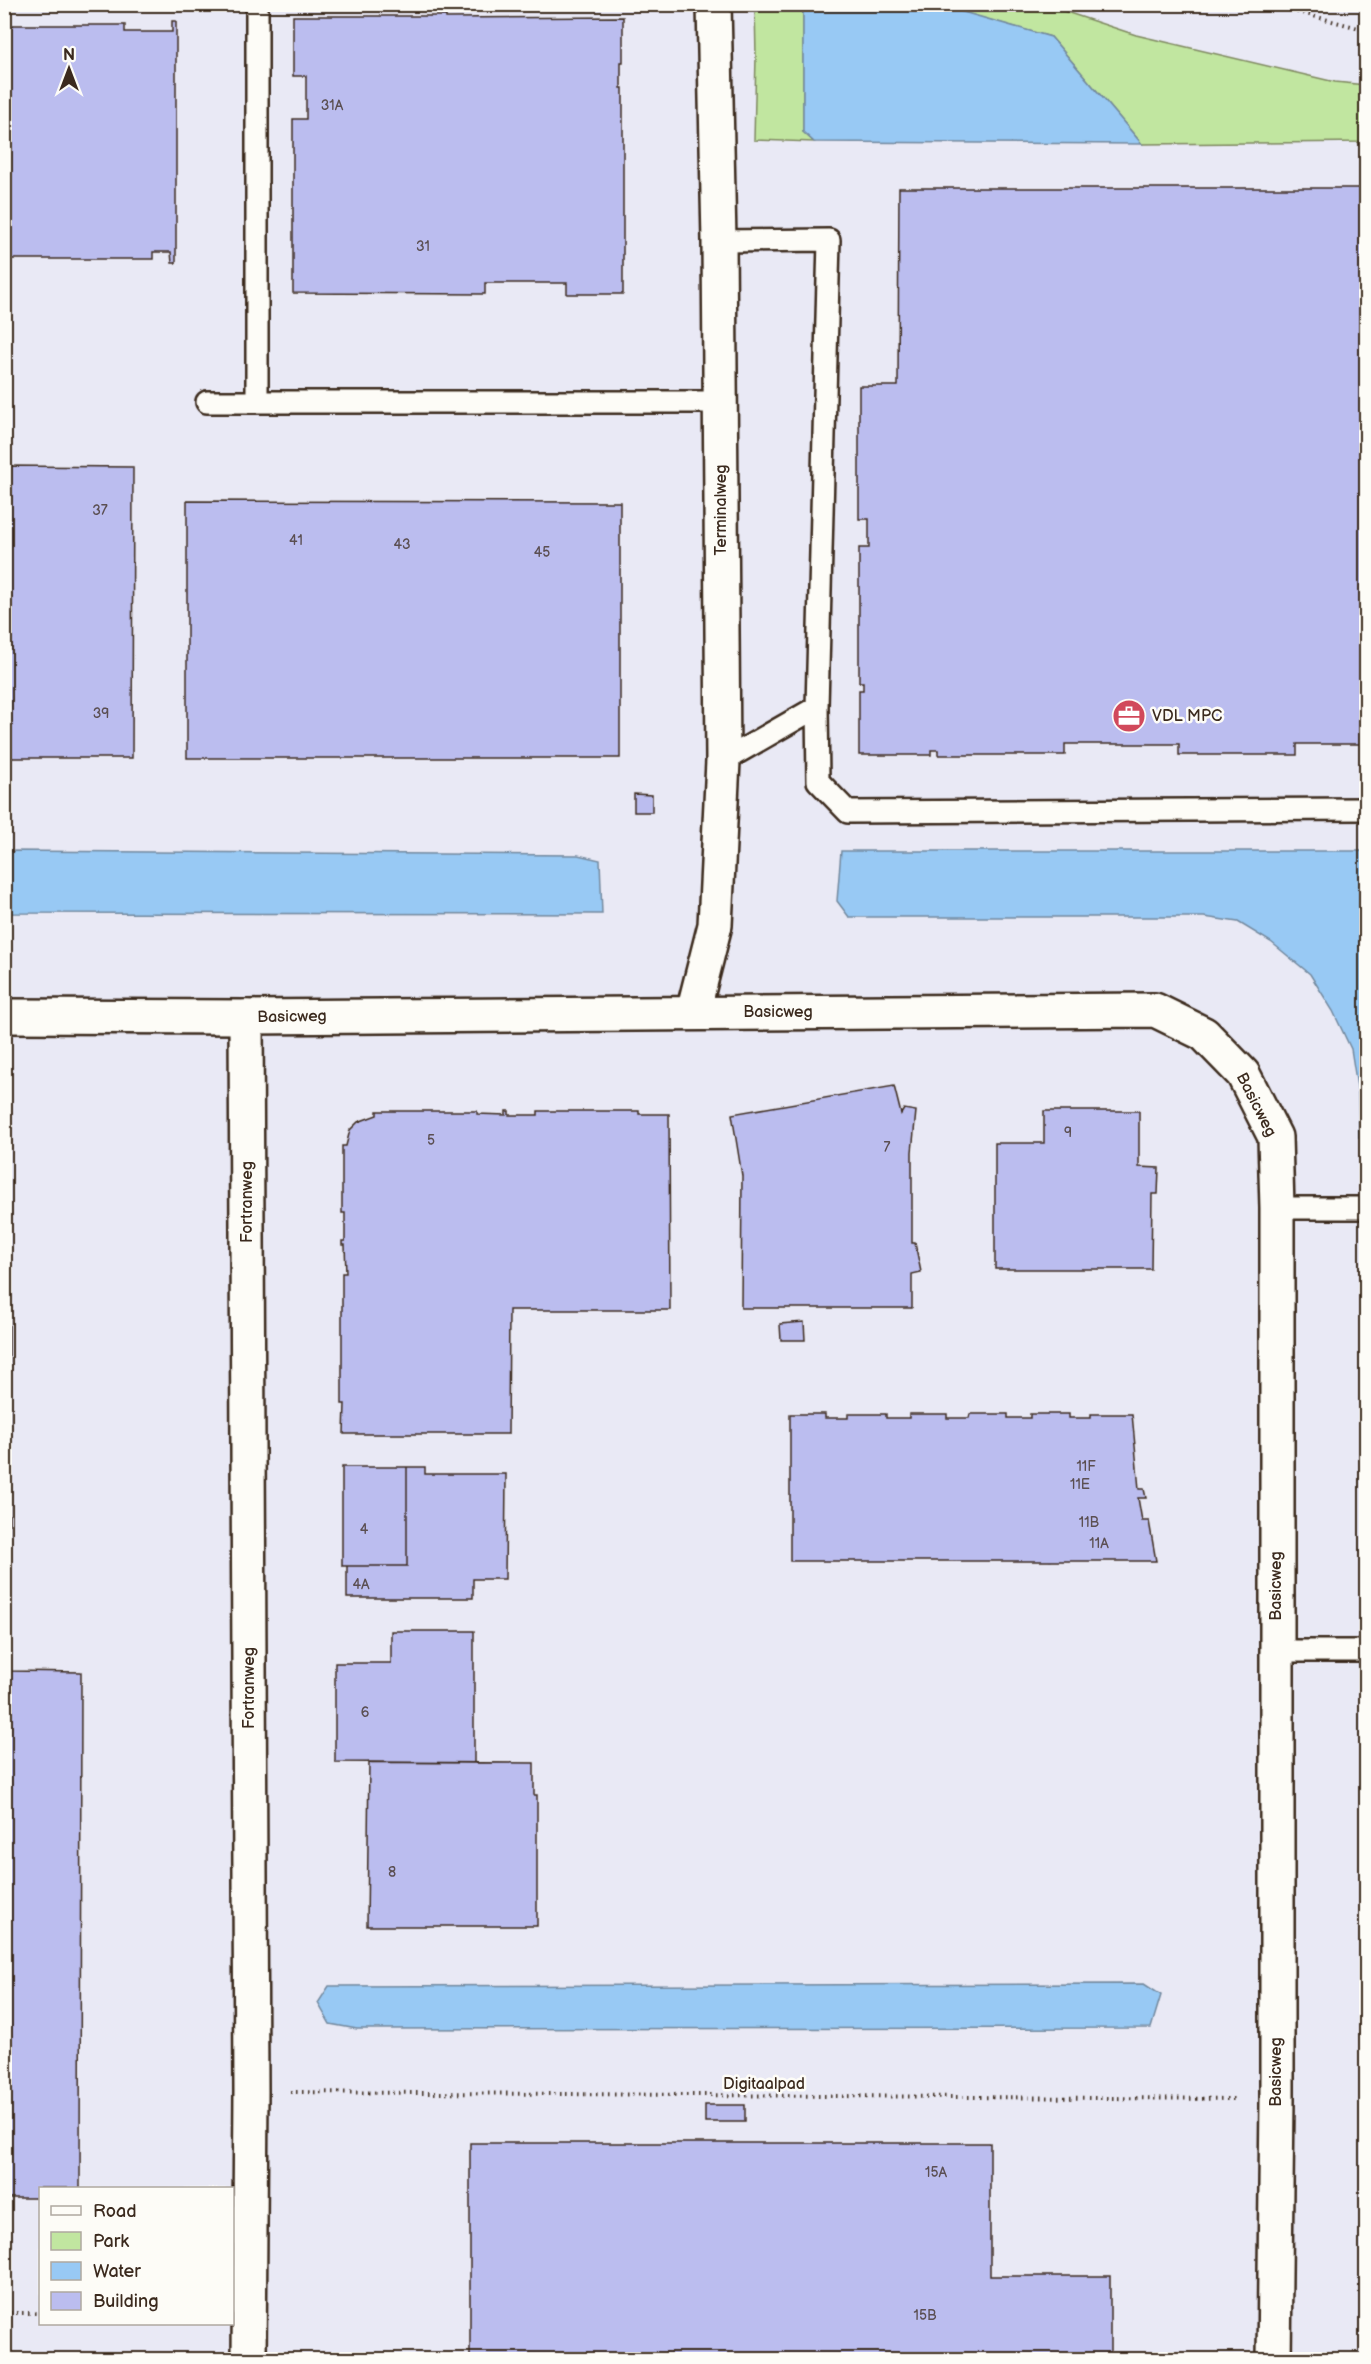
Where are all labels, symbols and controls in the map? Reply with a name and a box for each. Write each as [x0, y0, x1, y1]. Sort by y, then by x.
north arrow [39, 39, 99, 99]
text: N [63, 46, 75, 65]
house number: 31A [321, 97, 344, 114]
house number: 31 [416, 238, 430, 255]
street label: Terminalweg [712, 464, 731, 556]
house number: 37 [92, 502, 108, 519]
house number: 41 [289, 532, 303, 549]
house number: 43 [393, 536, 411, 553]
house number: 45 [534, 544, 550, 561]
office icon: VDL MPC [1111, 698, 1147, 734]
house number: 39 [93, 705, 109, 722]
place label: VDL MPC [1152, 707, 1222, 726]
street label: Basicweg [743, 1003, 813, 1022]
street label: Basicweg [257, 1007, 327, 1027]
street label: Basicweg [1232, 1070, 1280, 1140]
house number: 9 [1064, 1124, 1072, 1141]
house number: 5 [427, 1132, 435, 1149]
house number: 7 [884, 1139, 891, 1156]
street label: Fortranweg [238, 1161, 257, 1243]
house number: 11F [1076, 1458, 1096, 1475]
house number: 11E [1070, 1476, 1090, 1493]
house number: 11B [1079, 1514, 1100, 1531]
house number: 4 [360, 1521, 369, 1538]
house number: 11A [1089, 1535, 1109, 1552]
street label: Basicweg [1267, 1551, 1286, 1621]
house number: 4A [352, 1576, 370, 1593]
street label: Fortranweg [240, 1647, 259, 1729]
house number: 6 [361, 1704, 370, 1721]
house number: 8 [388, 1864, 396, 1881]
street label: Basicweg [1267, 2037, 1286, 2107]
street label: Digitaalpad [723, 2075, 805, 2094]
house number: 15A [925, 2164, 947, 2181]
legend [39, 2187, 234, 2325]
text: Road [93, 2201, 137, 2222]
text: Park [93, 2231, 129, 2252]
text: Water [93, 2261, 141, 2282]
text: Building [93, 2291, 159, 2312]
house number: 15B [913, 2307, 937, 2324]

